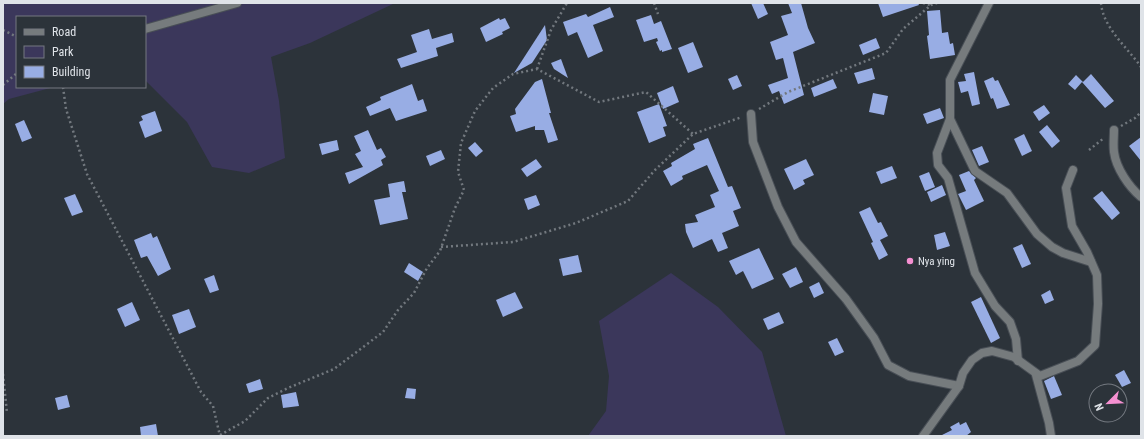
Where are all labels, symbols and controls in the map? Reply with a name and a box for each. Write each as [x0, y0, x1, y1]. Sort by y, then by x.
legend [16, 16, 146, 88]
text: Road [52, 25, 76, 39]
text: Park [52, 45, 74, 59]
text: Building [52, 65, 90, 79]
place label: Nya ying [918, 255, 955, 268]
marker: Nya ying [905, 256, 915, 266]
north arrow [1088, 383, 1128, 423]
text: N [1092, 401, 1107, 413]

